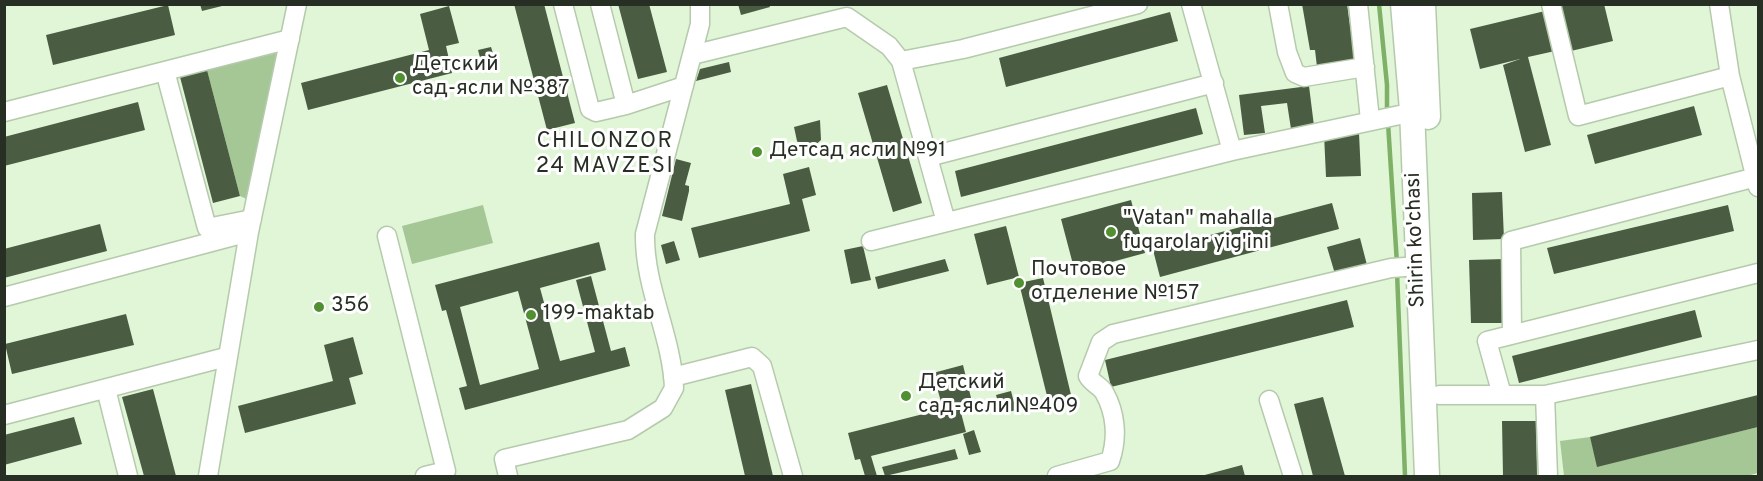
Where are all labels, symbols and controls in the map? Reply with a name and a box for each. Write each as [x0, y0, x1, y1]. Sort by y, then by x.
place label: Детский сад-ясли №387 [412, 53, 569, 103]
marker: Детский сад-ясли №387 [393, 71, 407, 85]
district label: CHILONZOR 24 MAVZESI [536, 130, 674, 182]
place label: Детсад ясли №91 [769, 139, 946, 165]
marker: Детсад ясли №91 [750, 145, 764, 159]
street label: Shirin ko'chasi [1402, 172, 1432, 308]
place label: "Vatan" mahalla fuqarolar yig'ini [1123, 207, 1273, 257]
marker: "Vatan" mahalla fuqarolar yig'ini [1104, 225, 1118, 239]
place label: Почтовое отделение №157 [1031, 258, 1199, 308]
marker: Почтовое отделение №157 [1012, 276, 1026, 290]
place label: 356 [331, 294, 369, 320]
marker: 356 [312, 300, 326, 314]
place label: 199-maktab [543, 302, 655, 328]
marker: 199-maktab [524, 308, 538, 322]
place label: Детский сад-ясли №409 [918, 371, 1078, 421]
marker: Детский сад-ясли №409 [899, 389, 913, 403]

